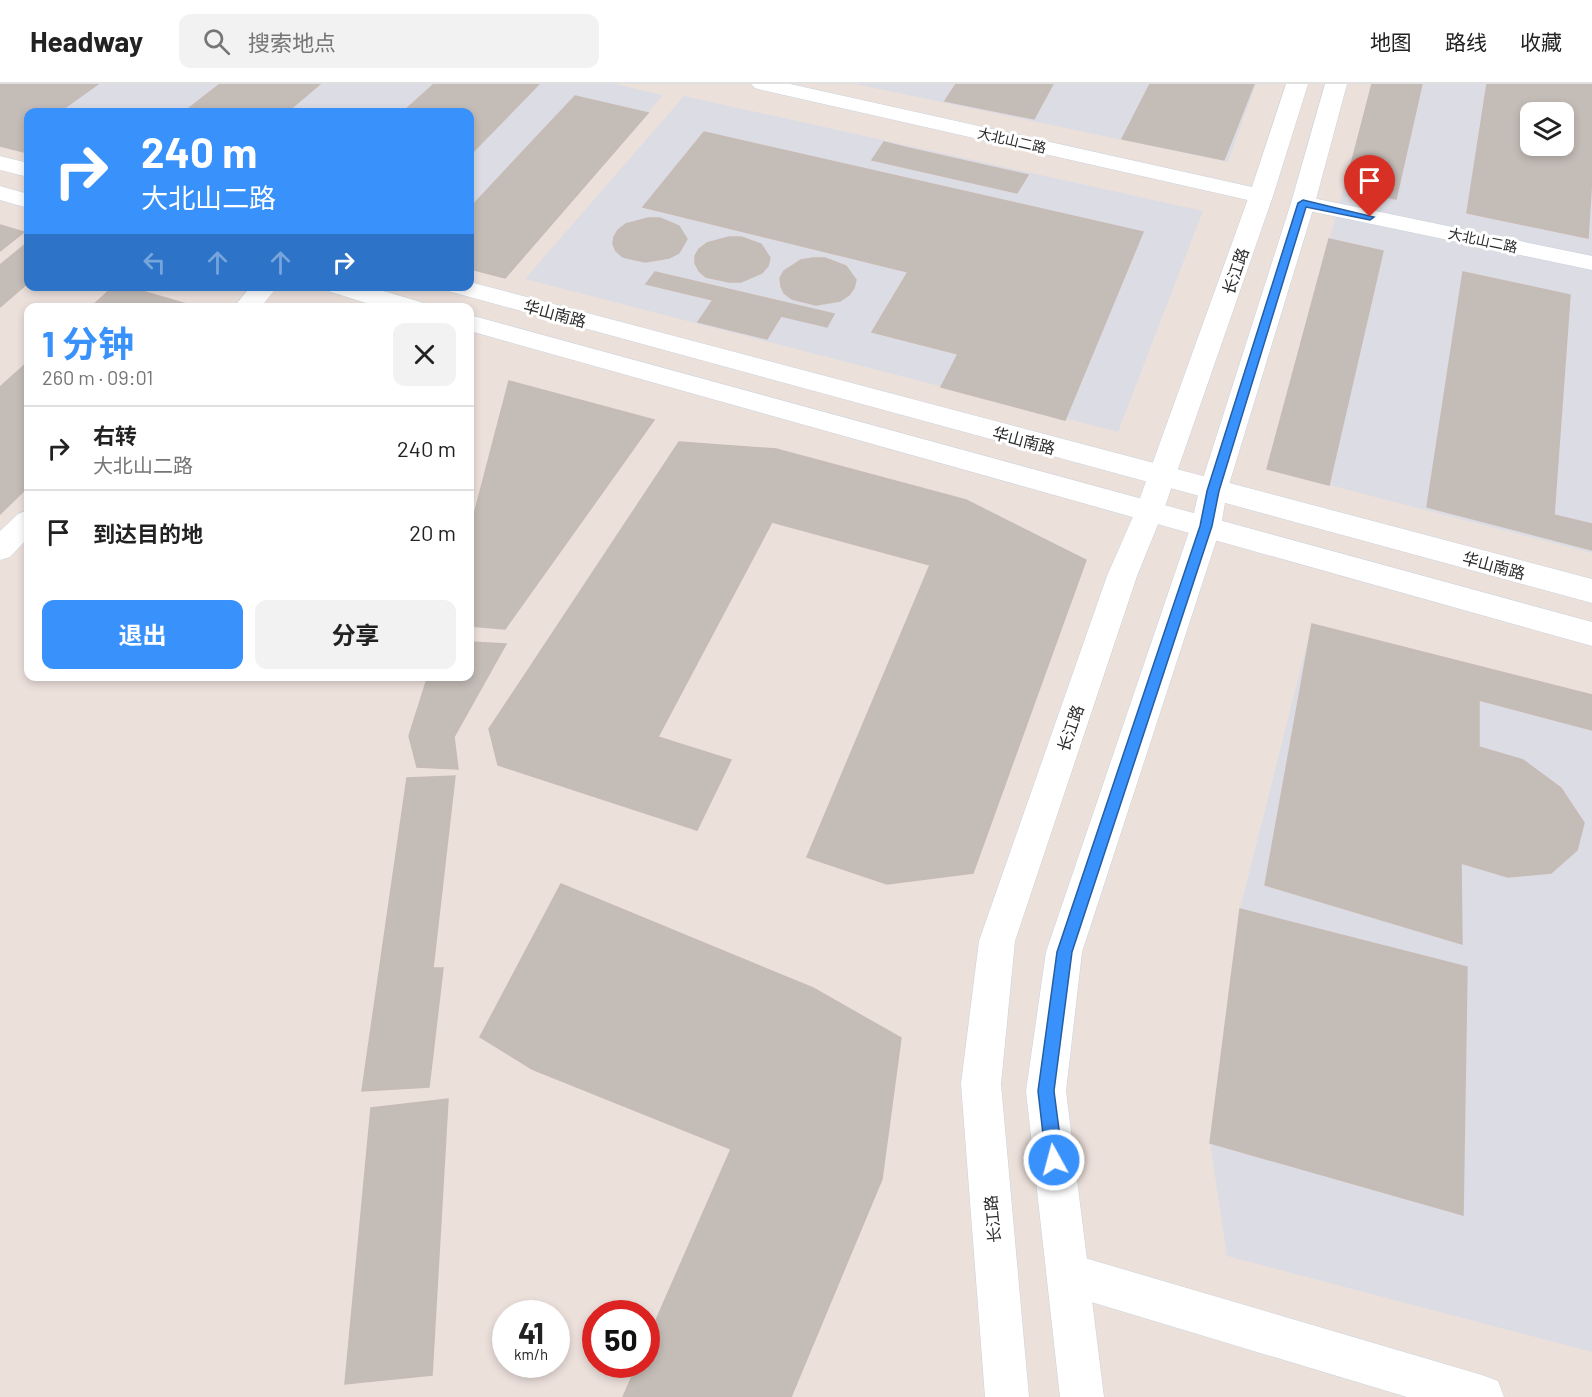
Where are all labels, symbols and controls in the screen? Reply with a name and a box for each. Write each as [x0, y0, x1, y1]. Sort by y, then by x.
search box [179, 14, 599, 68]
text: Headway [30, 24, 143, 58]
icon: search [200, 25, 233, 58]
text: 搜索地点 [248, 29, 336, 55]
text: 地图 [1370, 29, 1412, 54]
text: 路线 [1445, 29, 1487, 54]
text: 收藏 [1520, 29, 1562, 54]
map controls [1520, 102, 1574, 156]
button: layers [1520, 102, 1574, 156]
street label: 大北山二路 [976, 124, 1048, 156]
text: 240 m [141, 126, 257, 176]
icon: right [42, 132, 120, 210]
pin [1344, 155, 1395, 217]
icon: arrive [1353, 164, 1386, 197]
text: 大北山二路 [141, 181, 276, 213]
street label: 大北山二路 [1447, 224, 1519, 256]
street label: 长江路 [1218, 245, 1252, 297]
icon: left [138, 246, 171, 279]
icon: ahead [201, 246, 234, 279]
icon: ahead [264, 246, 297, 279]
icon: right [327, 246, 360, 279]
street label: 华山南路 [522, 296, 588, 330]
text: 1 分钟 [42, 321, 134, 364]
button: close [393, 323, 456, 386]
text: 260 m · 09:01 [42, 365, 153, 389]
text: 右转 [93, 422, 137, 448]
street label: 华山南路 [991, 423, 1057, 457]
icon: right [42, 432, 75, 465]
text: 240 m [397, 435, 456, 461]
text: 大北山二路 [93, 453, 193, 477]
icon: arrive [42, 516, 75, 549]
text: 20 m [409, 519, 456, 545]
text: 到达目的地 [93, 520, 203, 546]
street label: 华山南路 [1461, 548, 1527, 582]
button: 退出 [42, 600, 243, 669]
button: 分享 [255, 600, 456, 669]
street label: 长江路 [1053, 702, 1087, 754]
position arrow [1022, 1128, 1086, 1192]
street label: 长江路 [980, 1194, 1004, 1244]
speed limit sign: 50 [582, 1300, 660, 1378]
text: 41 [518, 1314, 544, 1350]
text: km/h [514, 1345, 548, 1363]

